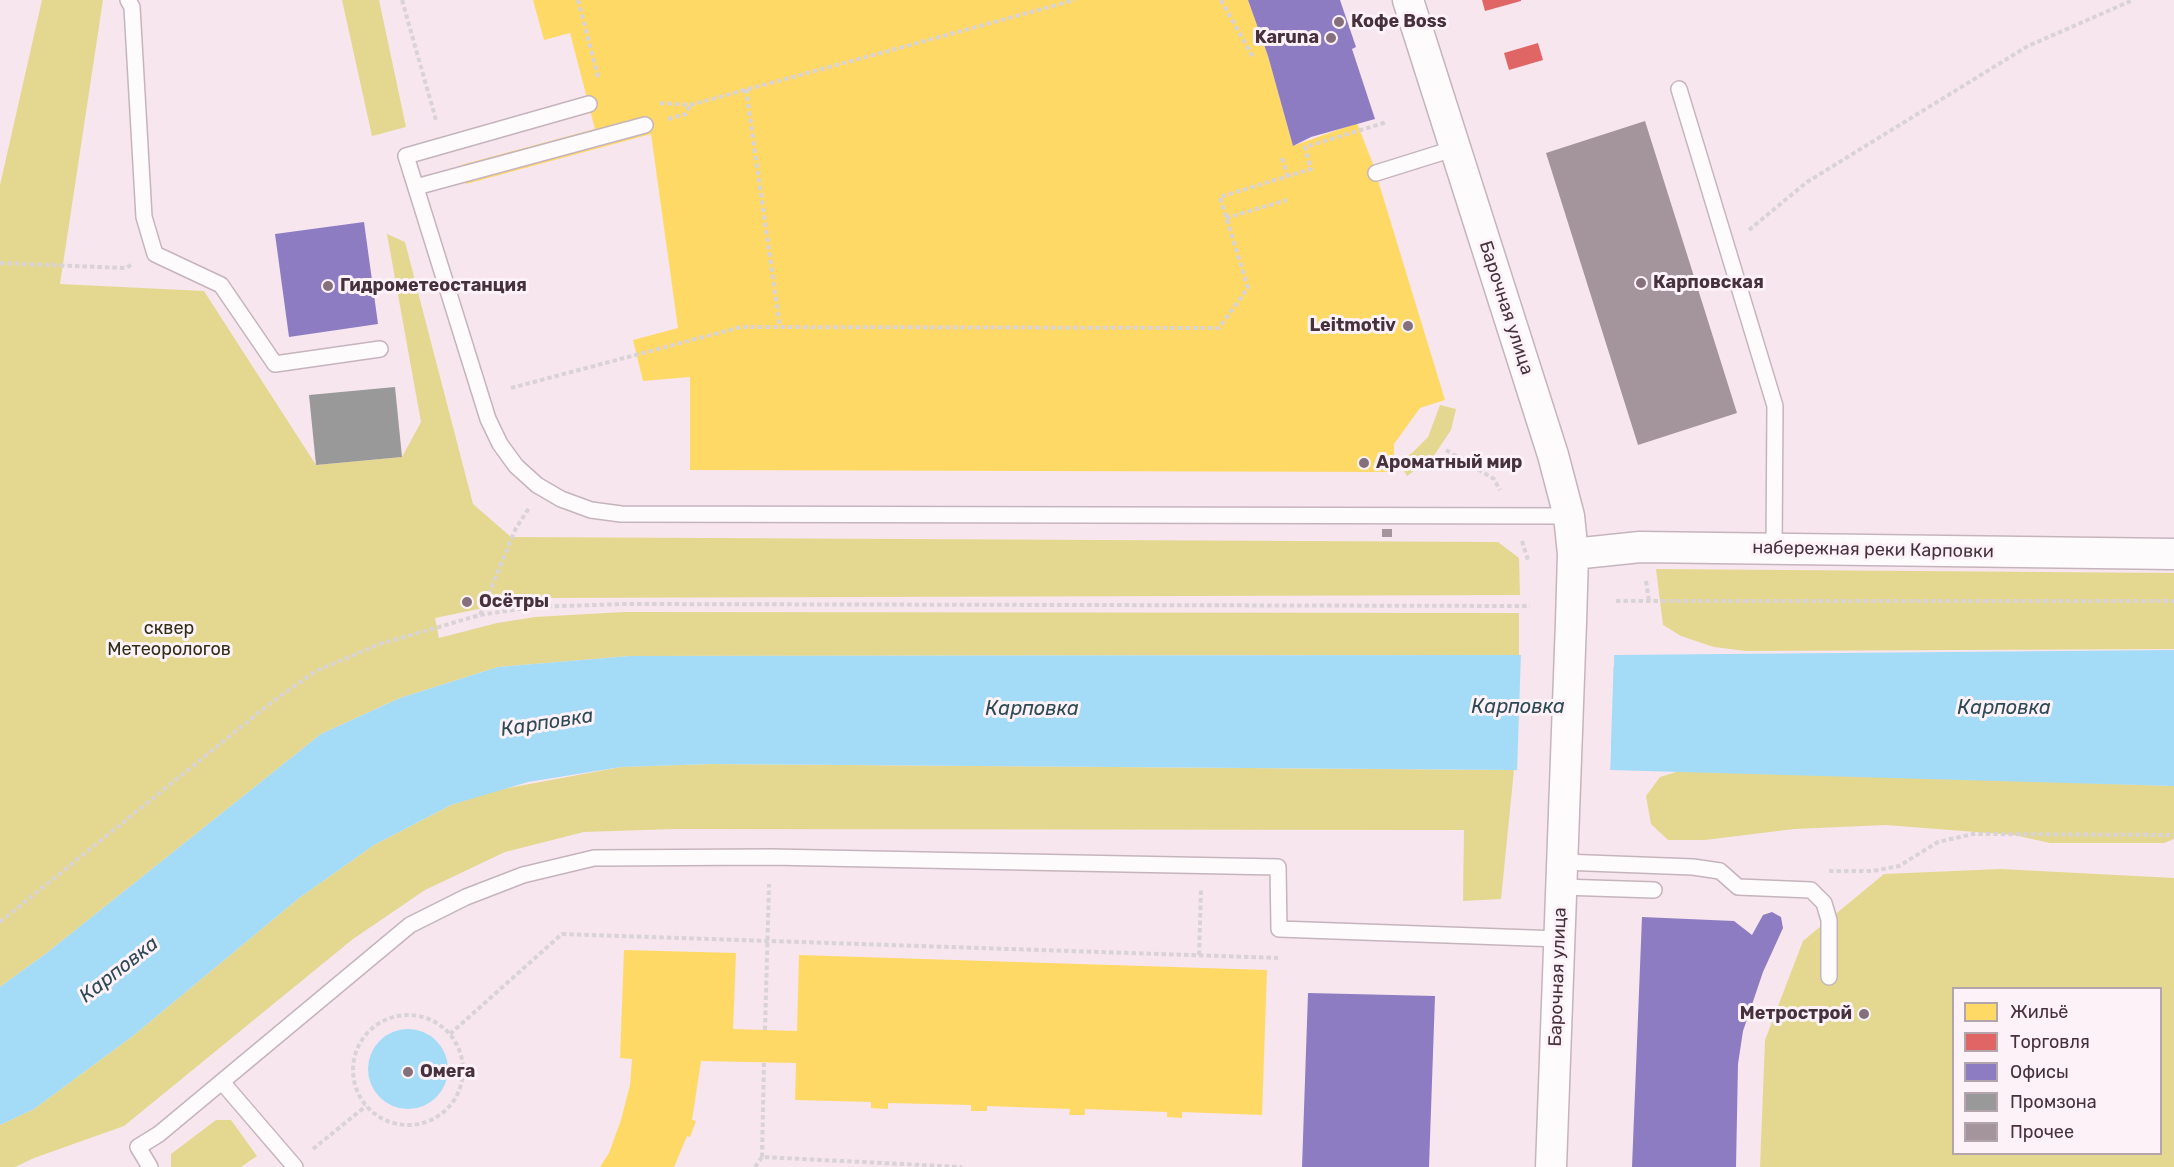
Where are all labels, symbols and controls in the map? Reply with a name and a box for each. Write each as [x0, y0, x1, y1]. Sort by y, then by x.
place label: Кофе Boss [1351, 11, 1447, 33]
marker: Кофе Boss [1332, 15, 1346, 29]
place label: Karuna [1255, 27, 1319, 49]
marker: Karuna [1324, 31, 1338, 45]
street label: Барочная улица [1474, 238, 1538, 378]
place label: Карповская [1653, 272, 1764, 294]
place label: Гидрометеостанция [340, 275, 527, 297]
marker: Карповская [1634, 276, 1648, 290]
marker: Гидрометеостанция [321, 279, 335, 293]
place label: Leitmotiv [1309, 315, 1396, 337]
marker: Leitmotiv [1401, 319, 1415, 333]
place label: Ароматный мир [1376, 452, 1522, 474]
marker: Ароматный мир [1357, 456, 1371, 470]
street label: набережная реки Карповки [1752, 537, 1994, 563]
place label: Осётры [479, 591, 549, 613]
marker: Осётры [460, 595, 474, 609]
park label: сквер Метеорологов [107, 618, 231, 660]
water label: Карповка [1471, 695, 1565, 719]
water label: Карповка [1957, 696, 2051, 720]
water label: Карповка [985, 697, 1079, 721]
water label: Карповка [499, 704, 595, 742]
street label: Барочная улица [1545, 907, 1571, 1047]
water label: Карповка [75, 932, 163, 1008]
legend [1952, 987, 2162, 1155]
text: Жильё [2010, 1001, 2068, 1023]
place label: Метрострой [1740, 1003, 1852, 1025]
marker: Метрострой [1857, 1007, 1871, 1021]
text: Торговля [2010, 1031, 2090, 1053]
place label: Омега [420, 1061, 475, 1083]
text: Офисы [2010, 1061, 2069, 1083]
marker: Омега [401, 1065, 415, 1079]
text: Промзона [2010, 1091, 2097, 1113]
text: Прочее [2010, 1121, 2074, 1143]

